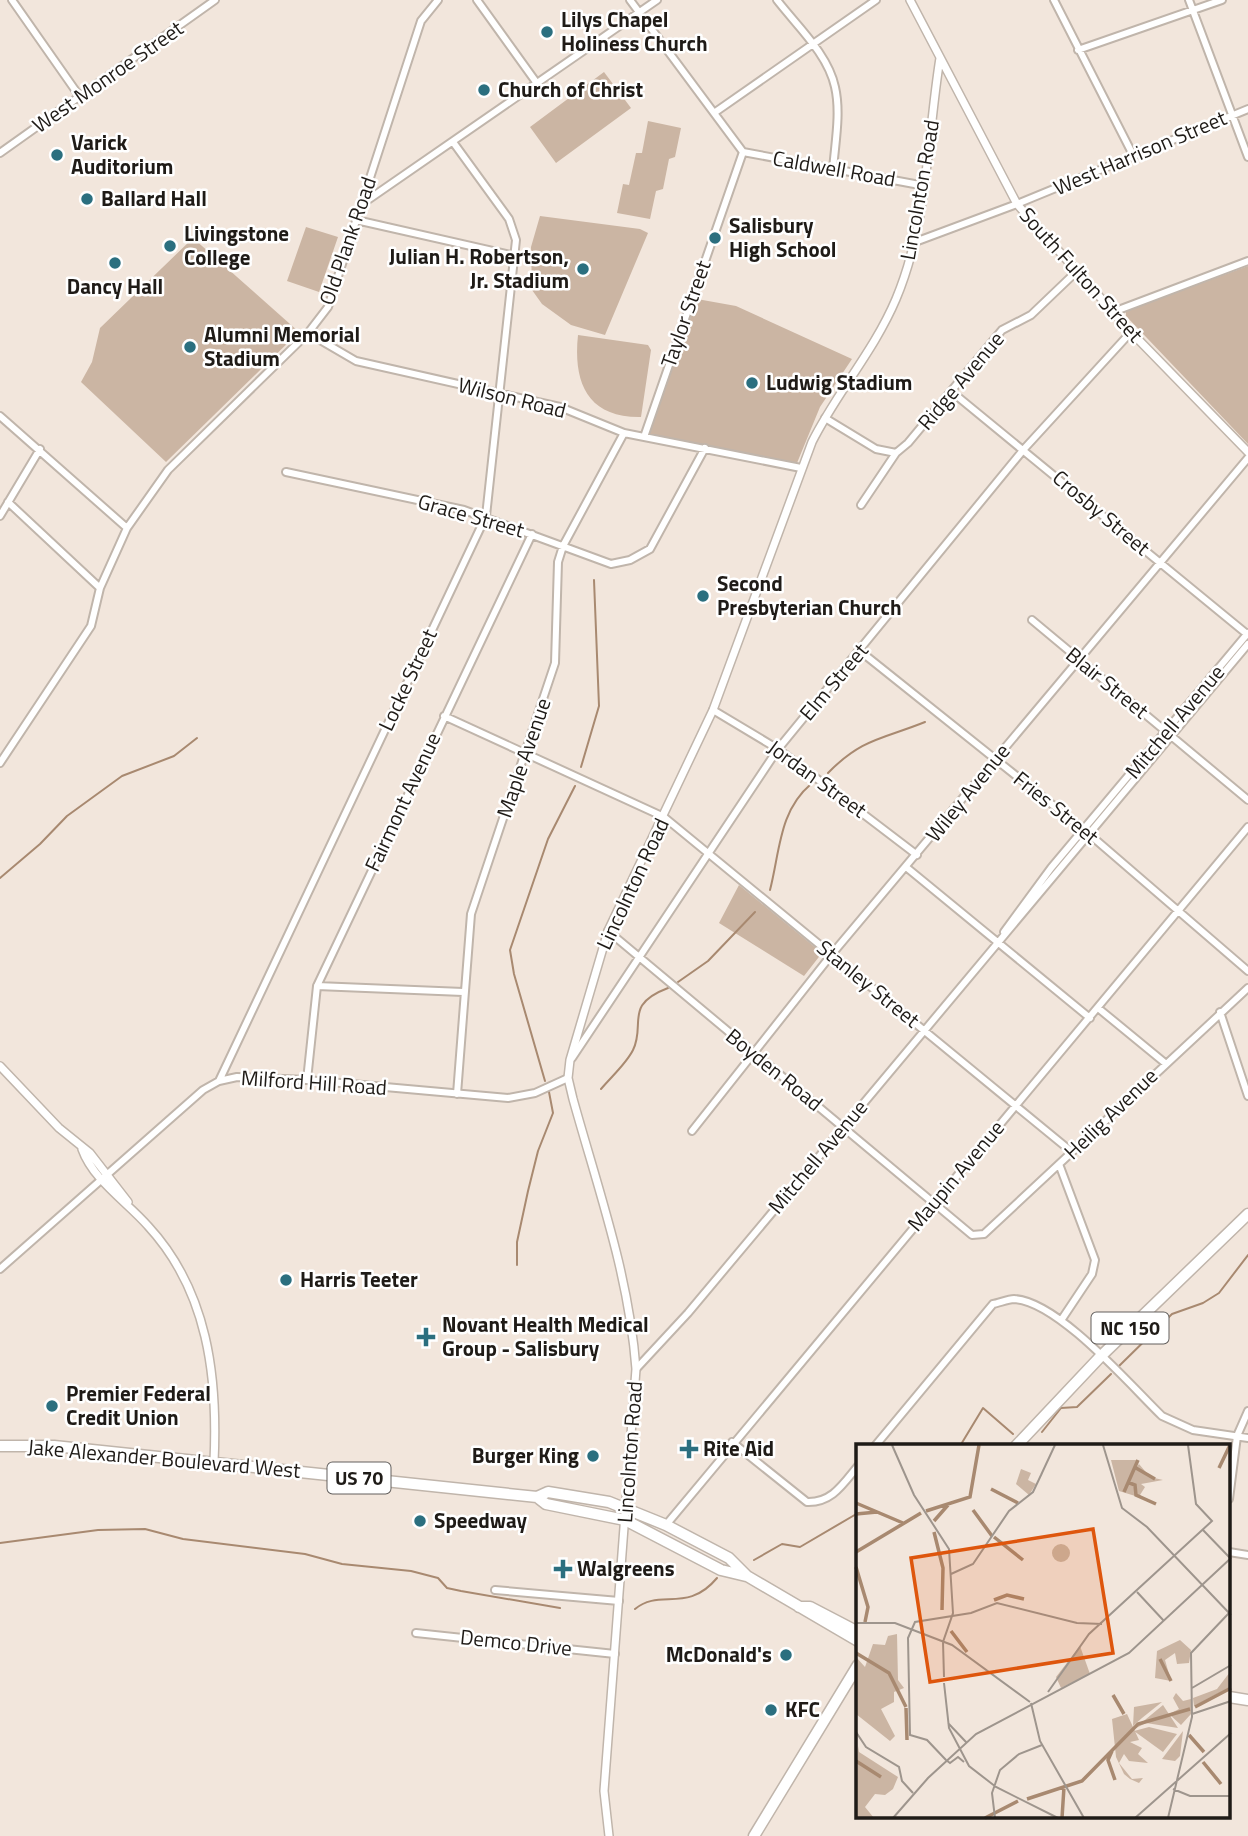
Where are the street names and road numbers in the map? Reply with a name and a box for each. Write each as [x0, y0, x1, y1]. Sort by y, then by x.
street label: West Monroe Street [25, 12, 190, 140]
street label: West Harrison Street [1048, 101, 1232, 203]
street label: Lincolnton Road [891, 117, 947, 263]
street label: Caldwell Road [770, 141, 898, 195]
street label: Old Plank Road [310, 172, 384, 309]
street label: South Fulton Street [1012, 200, 1152, 349]
street label: Taylor Street [652, 255, 719, 372]
street label: Ridge Avenue [909, 324, 1011, 437]
street label: Wilson Road [455, 368, 570, 426]
street label: Crosby Street [1046, 462, 1158, 563]
street label: Grace Street [414, 485, 529, 546]
street label: Locke Street [369, 623, 445, 736]
street label: Elm Street [791, 635, 876, 727]
street label: Blair Street [1059, 639, 1157, 726]
street label: Mitchell Avenue [1117, 657, 1232, 786]
street label: Maple Avenue [488, 693, 559, 822]
street label: Fairmont Avenue [356, 727, 448, 876]
street label: Jordan Street [761, 731, 874, 826]
street label: Wiley Avenue [917, 736, 1017, 849]
street label: Fries Street [1007, 763, 1107, 852]
street label: Lincolnton Road [588, 812, 677, 955]
street label: Stanley Street [810, 932, 928, 1035]
street label: Boyden Road [719, 1020, 830, 1118]
street label: Heilig Avenue [1056, 1060, 1165, 1166]
street label: Milford Hill Road [240, 1061, 388, 1103]
street label: Mitchell Avenue [760, 1092, 875, 1221]
street label: Maupin Avenue [899, 1113, 1011, 1238]
road number: NC 150 [1092, 1312, 1168, 1344]
street label: Lincolnton Road [608, 1380, 650, 1524]
street label: Jake Alexander Boulevard West [26, 1430, 303, 1486]
road number: US 70 [328, 1462, 390, 1494]
street label: Demco Drive [459, 1620, 574, 1664]

